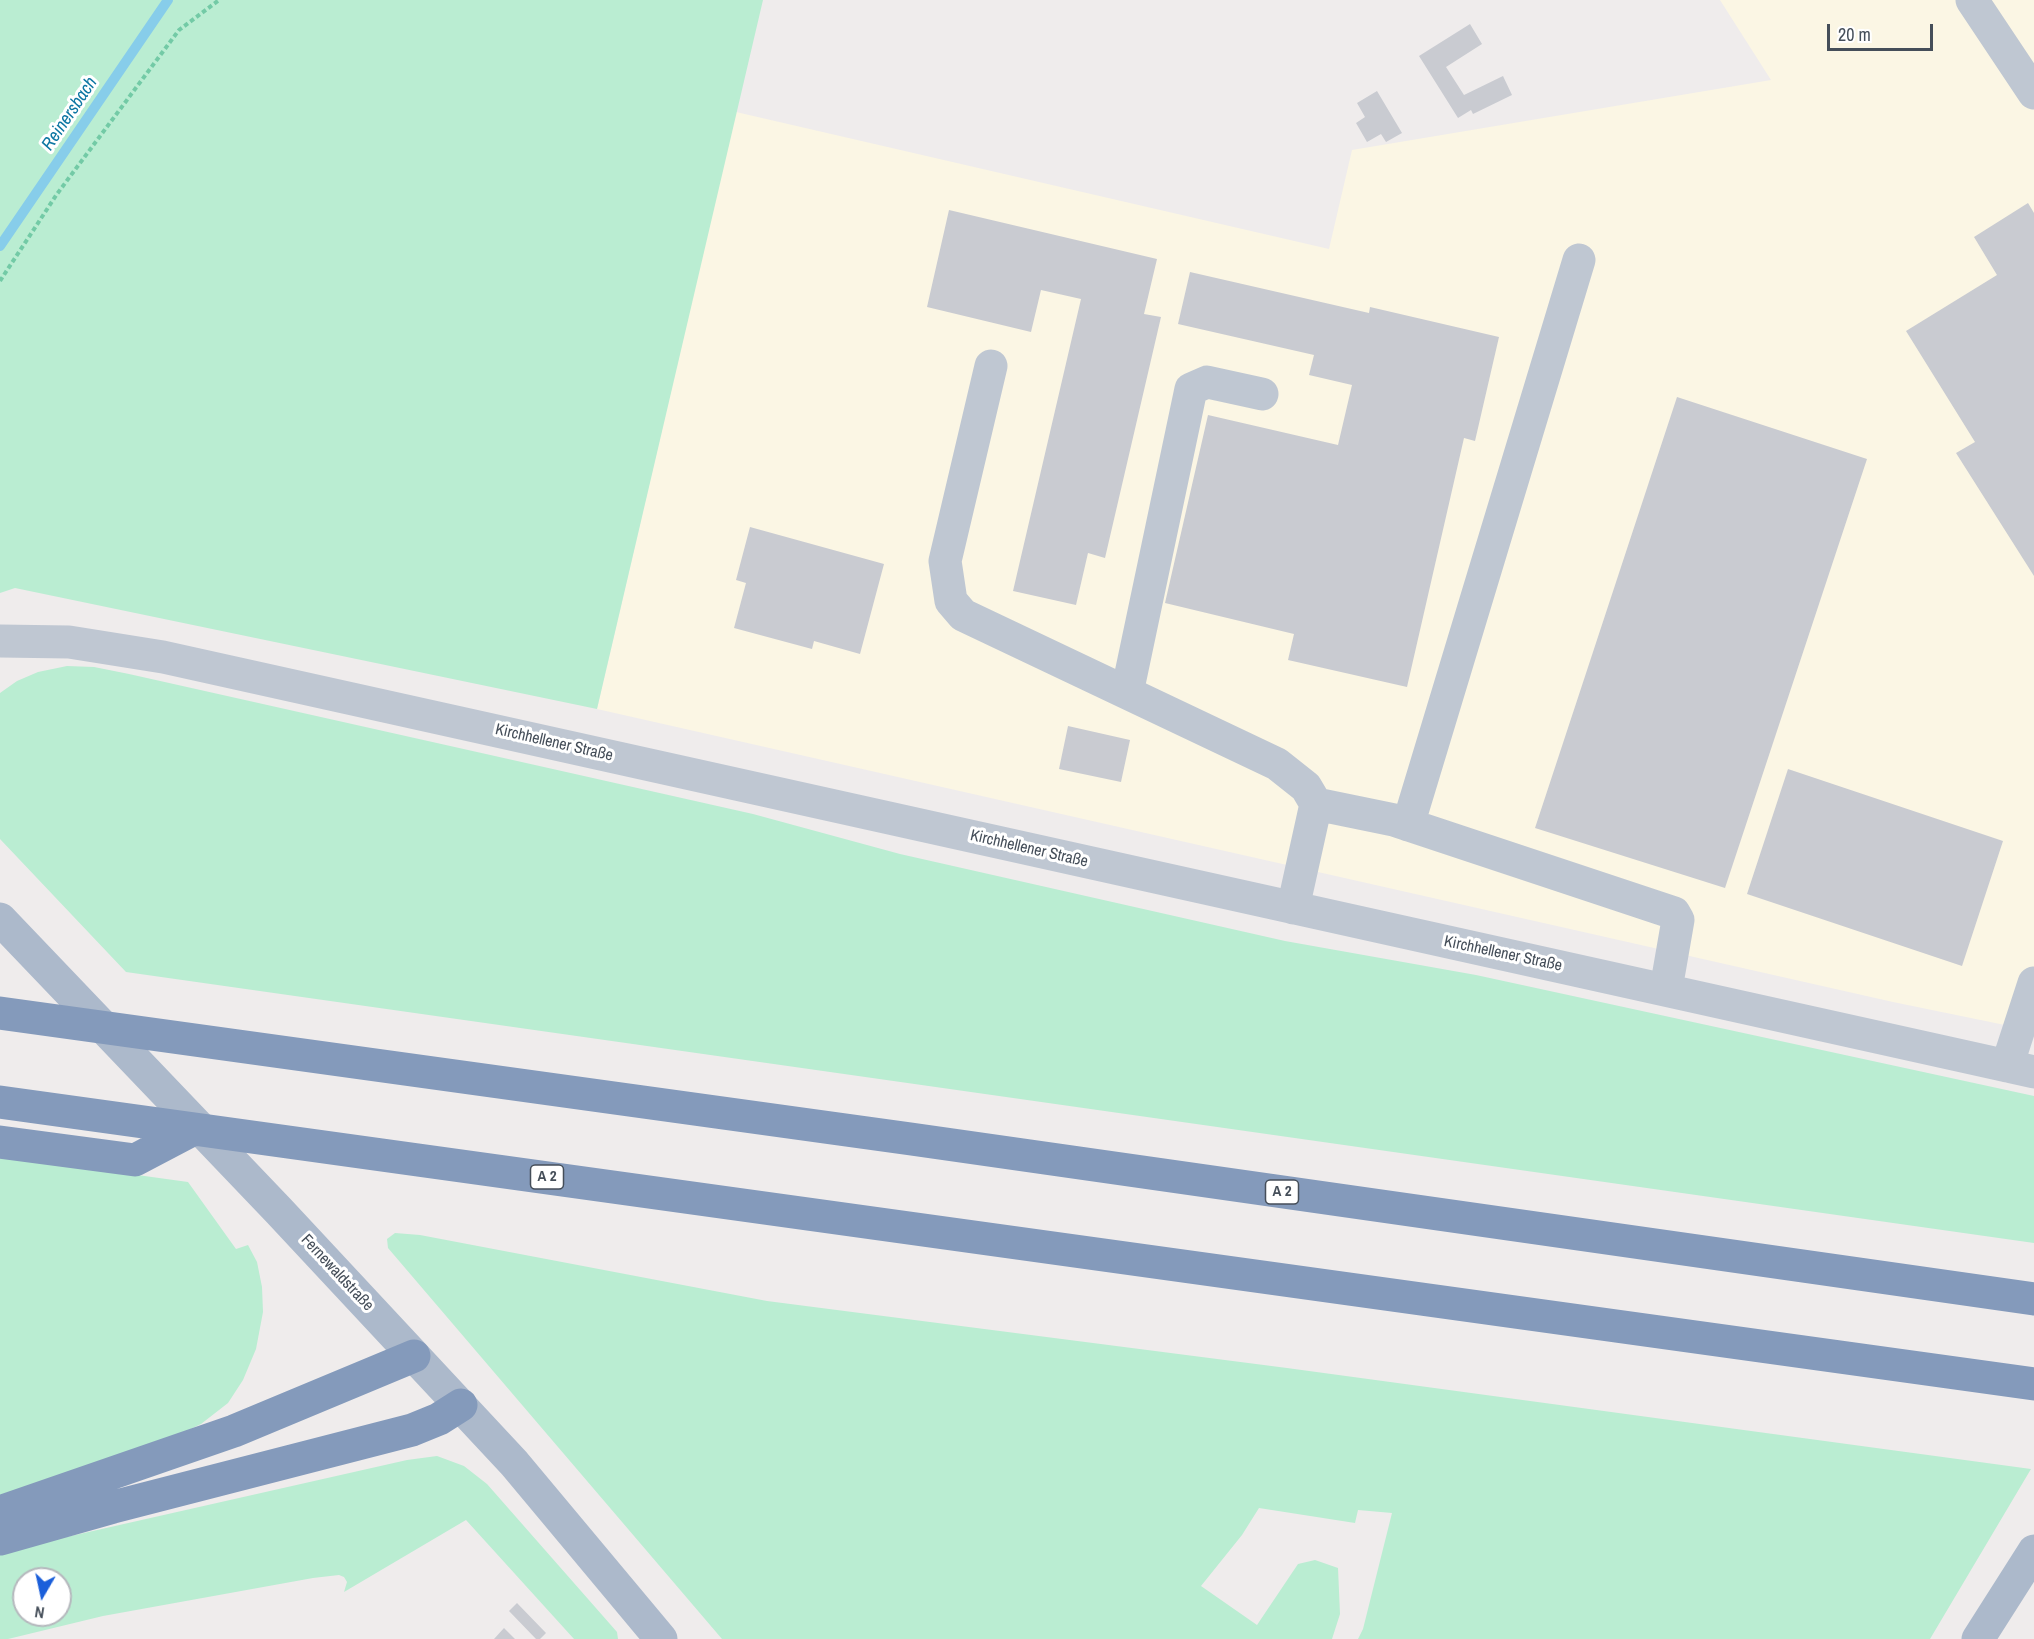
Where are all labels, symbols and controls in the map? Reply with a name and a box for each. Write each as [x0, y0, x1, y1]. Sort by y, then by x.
scale bar [1830, 12, 1936, 50]
text: 20 m [1838, 22, 1871, 47]
water label: Reinersbach [38, 73, 102, 155]
street label: Kirchhellener Straße [493, 720, 615, 766]
street label: Kirchhellener Straße [968, 826, 1090, 872]
street label: Kirchhellener Straße [1442, 932, 1564, 976]
road number: A 2 [530, 1165, 564, 1189]
road number: A 2 [1266, 1180, 1298, 1204]
street label: Fernewaldstraße [297, 1231, 377, 1315]
north arrow [12, 1567, 72, 1627]
text: N [33, 1601, 46, 1624]

